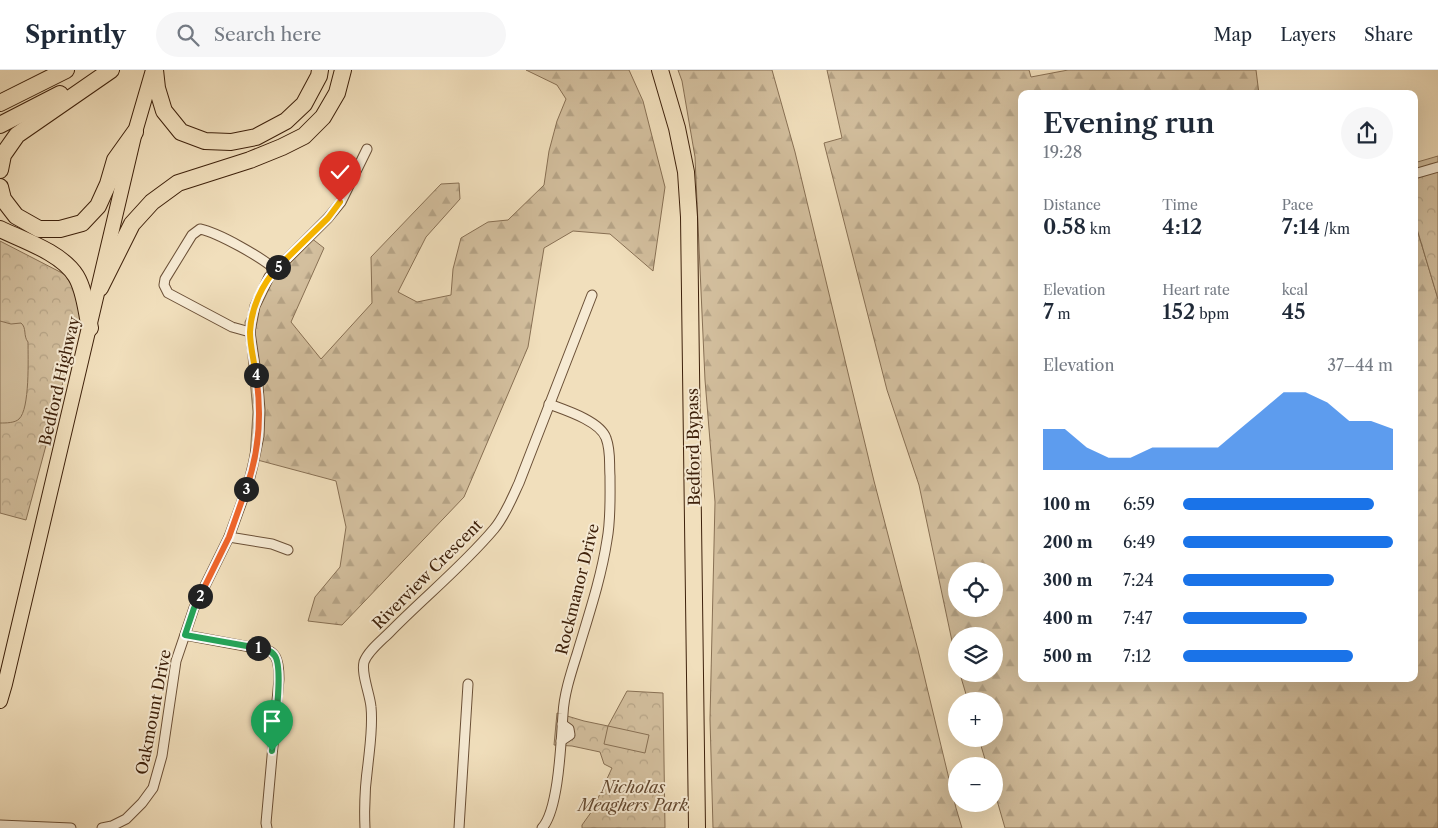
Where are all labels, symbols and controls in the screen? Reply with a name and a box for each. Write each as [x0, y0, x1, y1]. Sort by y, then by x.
search box [156, 12, 506, 57]
text: Sprintly [25, 20, 126, 49]
icon: search [174, 21, 202, 49]
text: Search here [214, 23, 321, 46]
text: Map [1214, 24, 1252, 46]
text: Layers [1280, 24, 1336, 46]
text: Share [1364, 24, 1413, 46]
text: Evening run [1043, 106, 1215, 140]
button: share [1341, 107, 1393, 159]
text: 19:28 [1043, 142, 1082, 162]
pin [319, 151, 361, 202]
icon: check [326, 158, 354, 186]
text: Distance [1043, 196, 1101, 214]
text: Time [1162, 196, 1198, 214]
text: Pace [1282, 196, 1313, 214]
text: 0.58 [1043, 214, 1086, 239]
text: 4:12 [1162, 214, 1202, 239]
text: 7:14 [1282, 214, 1320, 239]
text: km [1086, 220, 1111, 238]
text: /km [1320, 220, 1350, 238]
pin: 5 [266, 254, 290, 280]
text: 5 [275, 258, 282, 276]
text: Elevation [1043, 281, 1106, 299]
text: Heart rate [1162, 281, 1230, 299]
text: kcal [1282, 281, 1308, 299]
text: 7 [1043, 299, 1054, 324]
text: 152 [1162, 299, 1195, 324]
text: 45 [1282, 299, 1306, 324]
text: m [1054, 305, 1071, 323]
text: bpm [1195, 305, 1229, 323]
street label: Bedford Highway [34, 313, 84, 448]
text: Elevation [1043, 355, 1114, 375]
text: 37–44 m [1327, 355, 1393, 375]
pin: 4 [244, 362, 268, 388]
text: 4 [252, 366, 261, 384]
street label: Bedford Bypass [682, 388, 704, 506]
pin: 3 [234, 476, 258, 502]
text: 3 [243, 480, 250, 498]
text: 100 m [1043, 494, 1090, 514]
text: 6:59 [1123, 494, 1155, 514]
street label: Riverview Crescent [368, 515, 486, 633]
street label: Rockmanor Drive [551, 521, 603, 657]
text: 200 m [1043, 532, 1093, 552]
text: 6:49 [1123, 532, 1155, 552]
map controls [948, 562, 1003, 812]
button: locate [948, 562, 1003, 617]
text: 300 m [1043, 570, 1092, 590]
text: 7:24 [1123, 570, 1154, 590]
pin: 2 [188, 584, 212, 608]
text: 2 [196, 587, 205, 605]
text: 400 m [1043, 608, 1093, 628]
text: 7:47 [1123, 608, 1153, 628]
button: layers [948, 627, 1003, 682]
pin: 1 [246, 636, 270, 660]
text: 1 [255, 639, 262, 657]
text: 500 m [1043, 646, 1092, 666]
text: 7:12 [1123, 646, 1151, 666]
street label: Oakmount Drive [131, 648, 175, 776]
button: + [948, 692, 1003, 747]
pin [251, 700, 293, 751]
icon: arrive [258, 707, 286, 735]
button: − [948, 757, 1003, 812]
park label: Nicholas Meaghers Park [576, 777, 688, 815]

